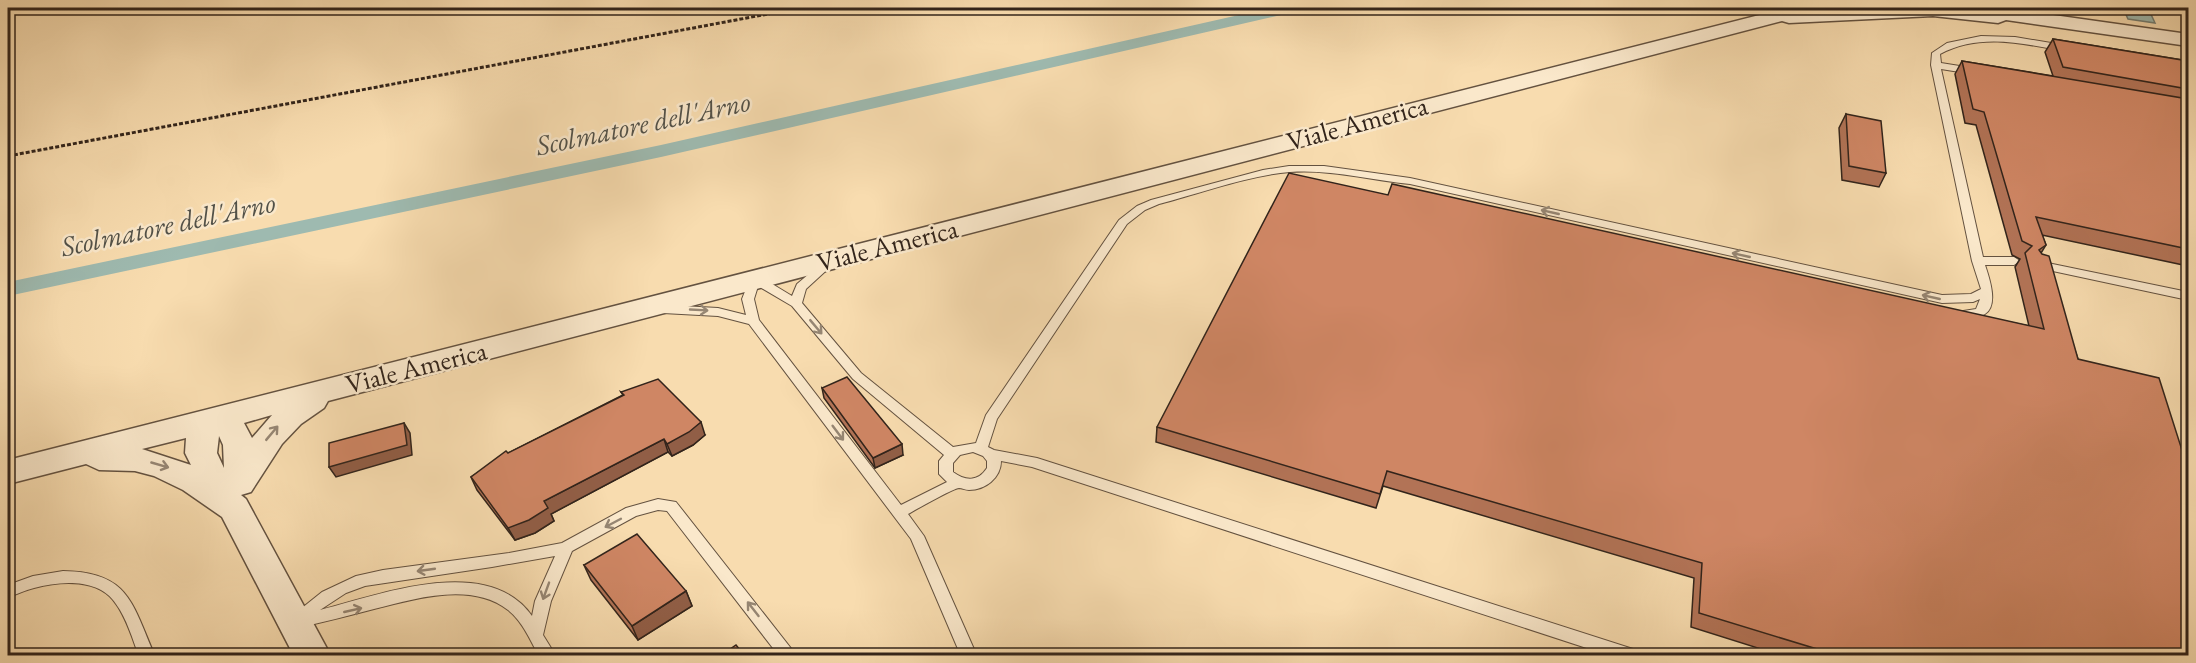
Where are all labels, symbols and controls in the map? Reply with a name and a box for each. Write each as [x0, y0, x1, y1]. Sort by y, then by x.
water label: Scolmatore dell'Arno [532, 83, 754, 164]
street label: Viale America [1283, 87, 1432, 159]
water label: Scolmatore dell'Arno [57, 184, 279, 265]
one-way arrow [1541, 206, 1560, 217]
street label: Viale America [813, 210, 962, 279]
one-way arrow [1731, 248, 1750, 260]
one-way arrow [1922, 291, 1941, 302]
one-way arrow [689, 305, 709, 316]
one-way arrow [809, 319, 823, 334]
street label: Viale America [342, 332, 491, 401]
one-way arrow [831, 424, 844, 440]
one-way arrow [265, 425, 278, 441]
one-way arrow [150, 460, 169, 471]
one-way arrow [604, 518, 622, 529]
one-way arrow [416, 565, 436, 576]
one-way arrow [540, 581, 551, 599]
one-way arrow [746, 602, 759, 618]
one-way arrow [343, 603, 362, 615]

